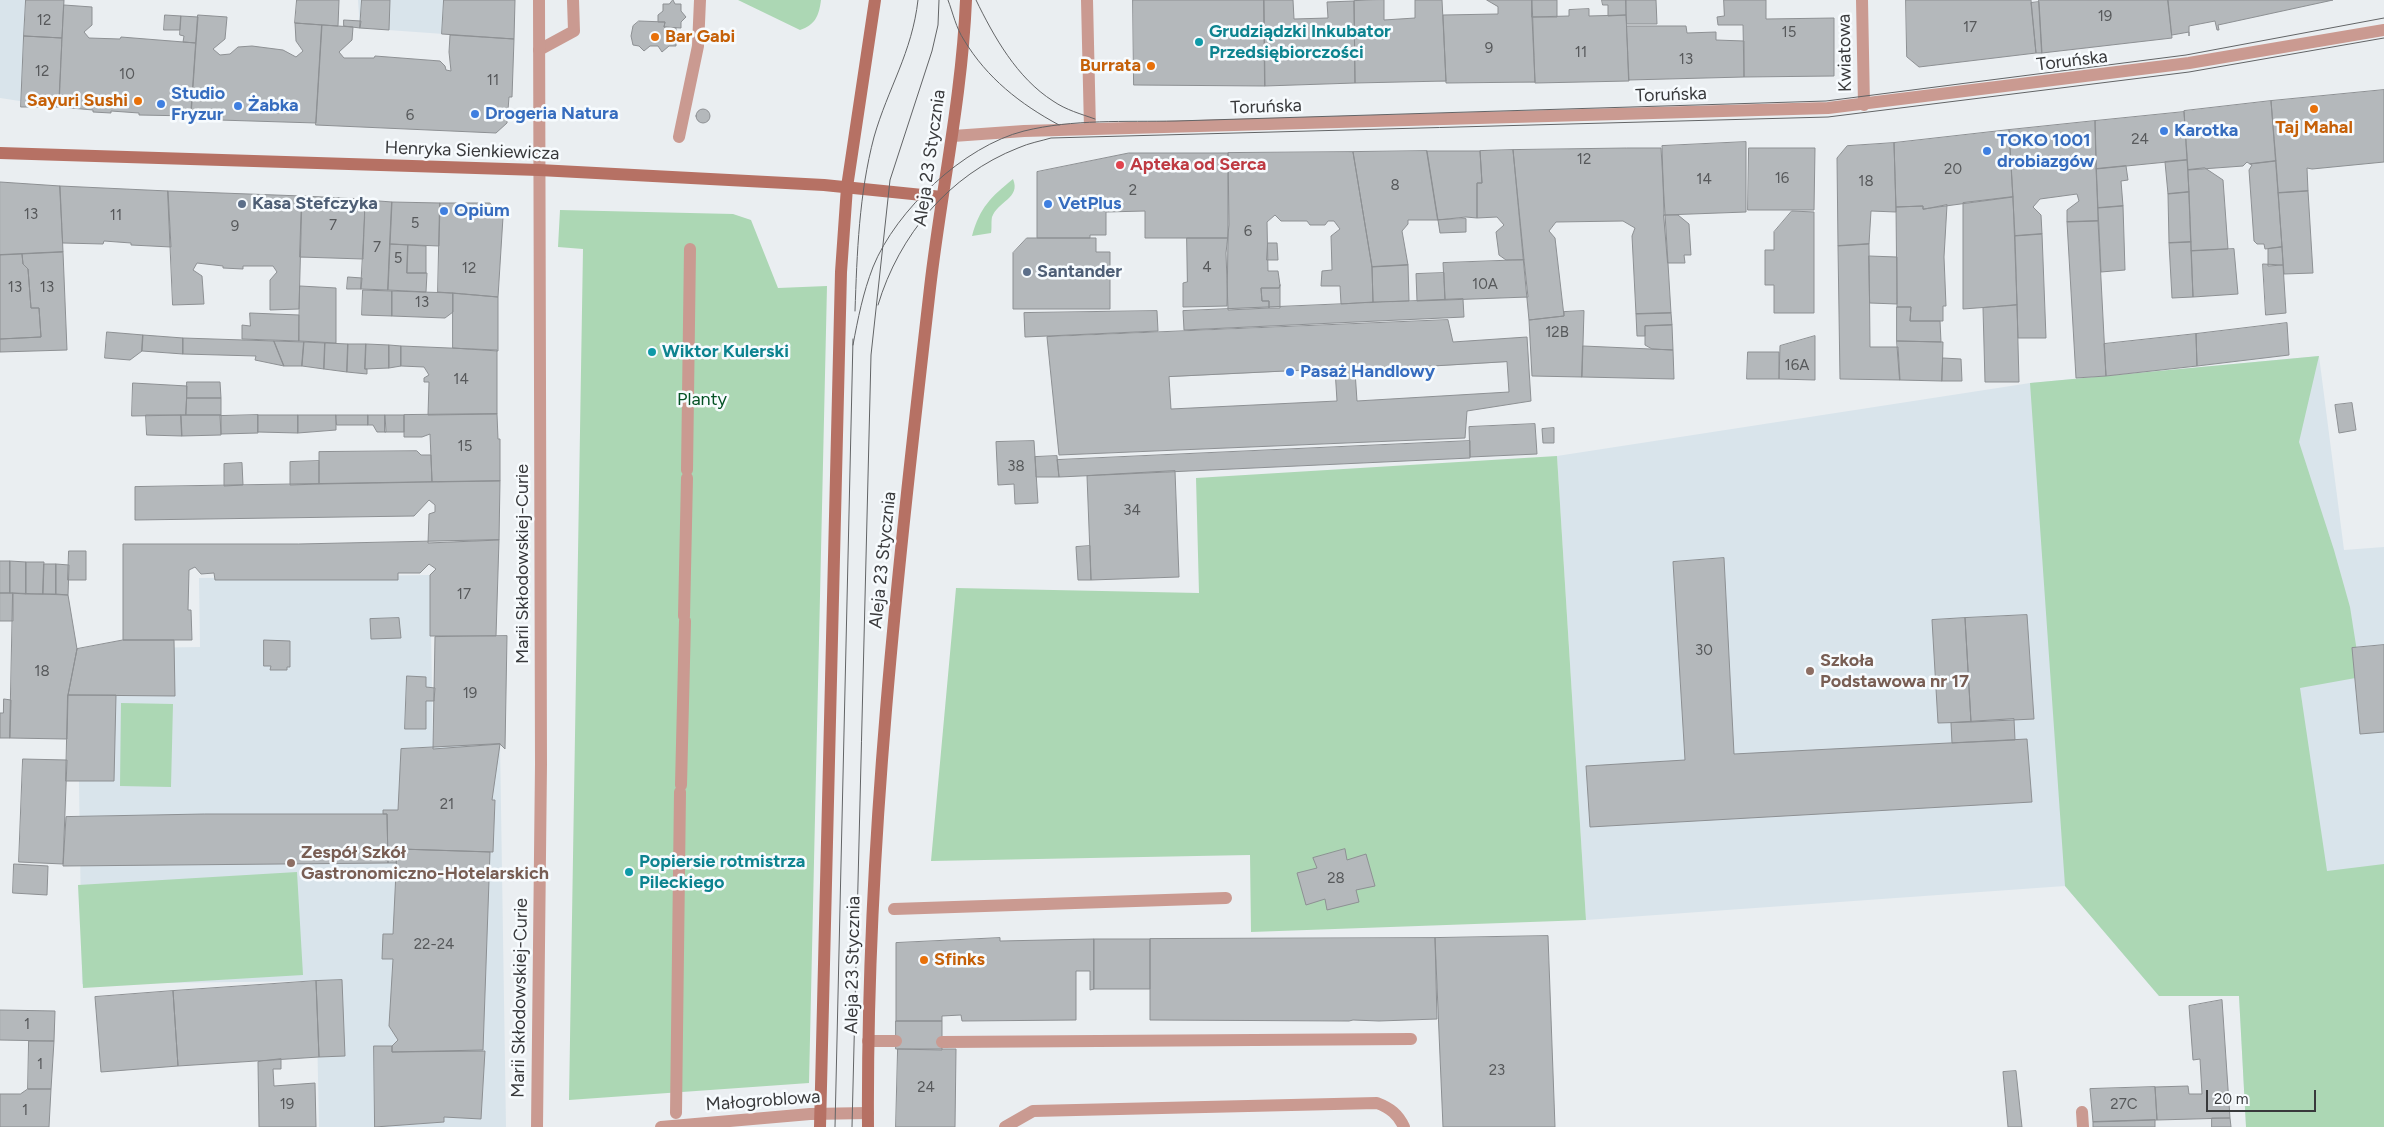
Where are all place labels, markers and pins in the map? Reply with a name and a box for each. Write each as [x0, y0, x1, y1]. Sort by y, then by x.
place label: Grudziądzki Inkubator Przedsiębiorczości [1209, 21, 1391, 64]
place label: Bar Gabi [665, 26, 735, 48]
marker: Bar Gabi [649, 31, 661, 43]
marker: Grudziądzki Inkubator Przedsiębiorczości [1193, 36, 1205, 48]
place label: Burrata [1080, 55, 1141, 77]
marker: Burrata [1145, 60, 1157, 72]
place label: Studio Fryzur [171, 83, 225, 126]
place label: Sayuri Sushi [27, 90, 128, 112]
marker: Sayuri Sushi [132, 95, 144, 107]
place label: Żabka [248, 95, 299, 117]
marker: Studio Fryzur [155, 98, 167, 110]
marker: Żabka [232, 100, 244, 112]
place label: Drogeria Natura [485, 103, 618, 125]
marker: Taj Mahal [2308, 103, 2320, 115]
marker: Drogeria Natura [469, 108, 481, 120]
place label: Taj Mahal [2275, 117, 2353, 139]
place label: Karotka [2174, 120, 2238, 142]
marker: Karotka [2158, 125, 2170, 137]
place label: TOKO 1001 drobiazgów [1997, 130, 2095, 172]
marker: TOKO 1001 drobiazgów [1981, 145, 1993, 157]
place label: Apteka od Serca [1130, 154, 1266, 176]
marker: Apteka od Serca [1114, 159, 1126, 171]
place label: Kasa Stefczyka [252, 193, 378, 215]
place label: VetPlus [1058, 193, 1121, 215]
marker: Kasa Stefczyka [236, 198, 248, 210]
marker: VetPlus [1042, 198, 1054, 210]
place label: Opium [454, 200, 510, 222]
marker: Opium [438, 205, 450, 217]
place label: Santander [1037, 261, 1122, 283]
marker: Santander [1021, 266, 1033, 278]
place label: Wiktor Kulerski [662, 341, 789, 363]
marker: Wiktor Kulerski [646, 346, 658, 358]
place label: Pasaż Handlowy [1300, 361, 1435, 383]
marker: Pasaż Handlowy [1284, 366, 1296, 378]
place label: Szkoła Podstawowa nr 17 [1820, 650, 1969, 692]
marker: Szkoła Podstawowa nr 17 [1804, 665, 1816, 677]
place label: Zespół Szkół Gastronomiczno-Hotelarskich [301, 842, 549, 884]
place label: Popiersie rotmistrza Pileckiego [639, 851, 805, 894]
marker: Zespół Szkół Gastronomiczno-Hotelarskich [285, 857, 297, 869]
marker: Popiersie rotmistrza Pileckiego [623, 866, 635, 878]
place label: Sfinks [934, 949, 985, 971]
marker: Sfinks [918, 954, 930, 966]

